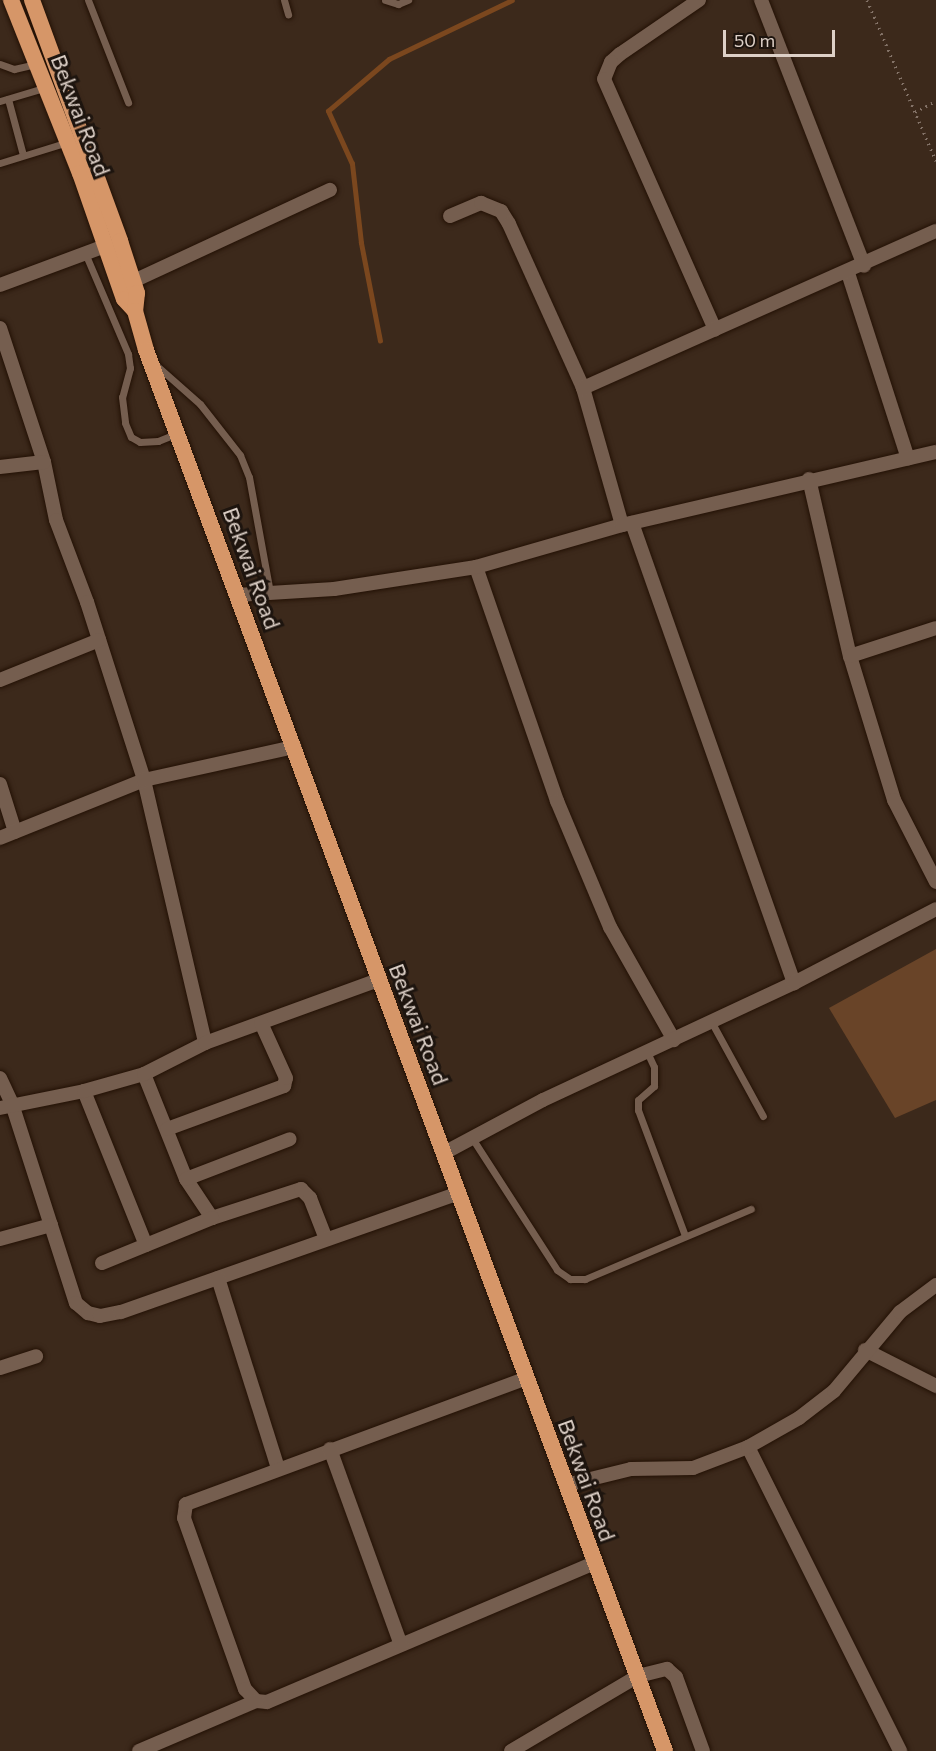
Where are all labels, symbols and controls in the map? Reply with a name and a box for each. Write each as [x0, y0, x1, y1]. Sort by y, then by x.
scale bar [726, 18, 838, 56]
text: 50 m [734, 29, 775, 51]
street label: Bekwai Road [46, 51, 116, 179]
street label: Bekwai Road [218, 503, 286, 633]
street label: Bekwai Road [384, 960, 454, 1088]
street label: Bekwai Road [553, 1415, 621, 1545]

